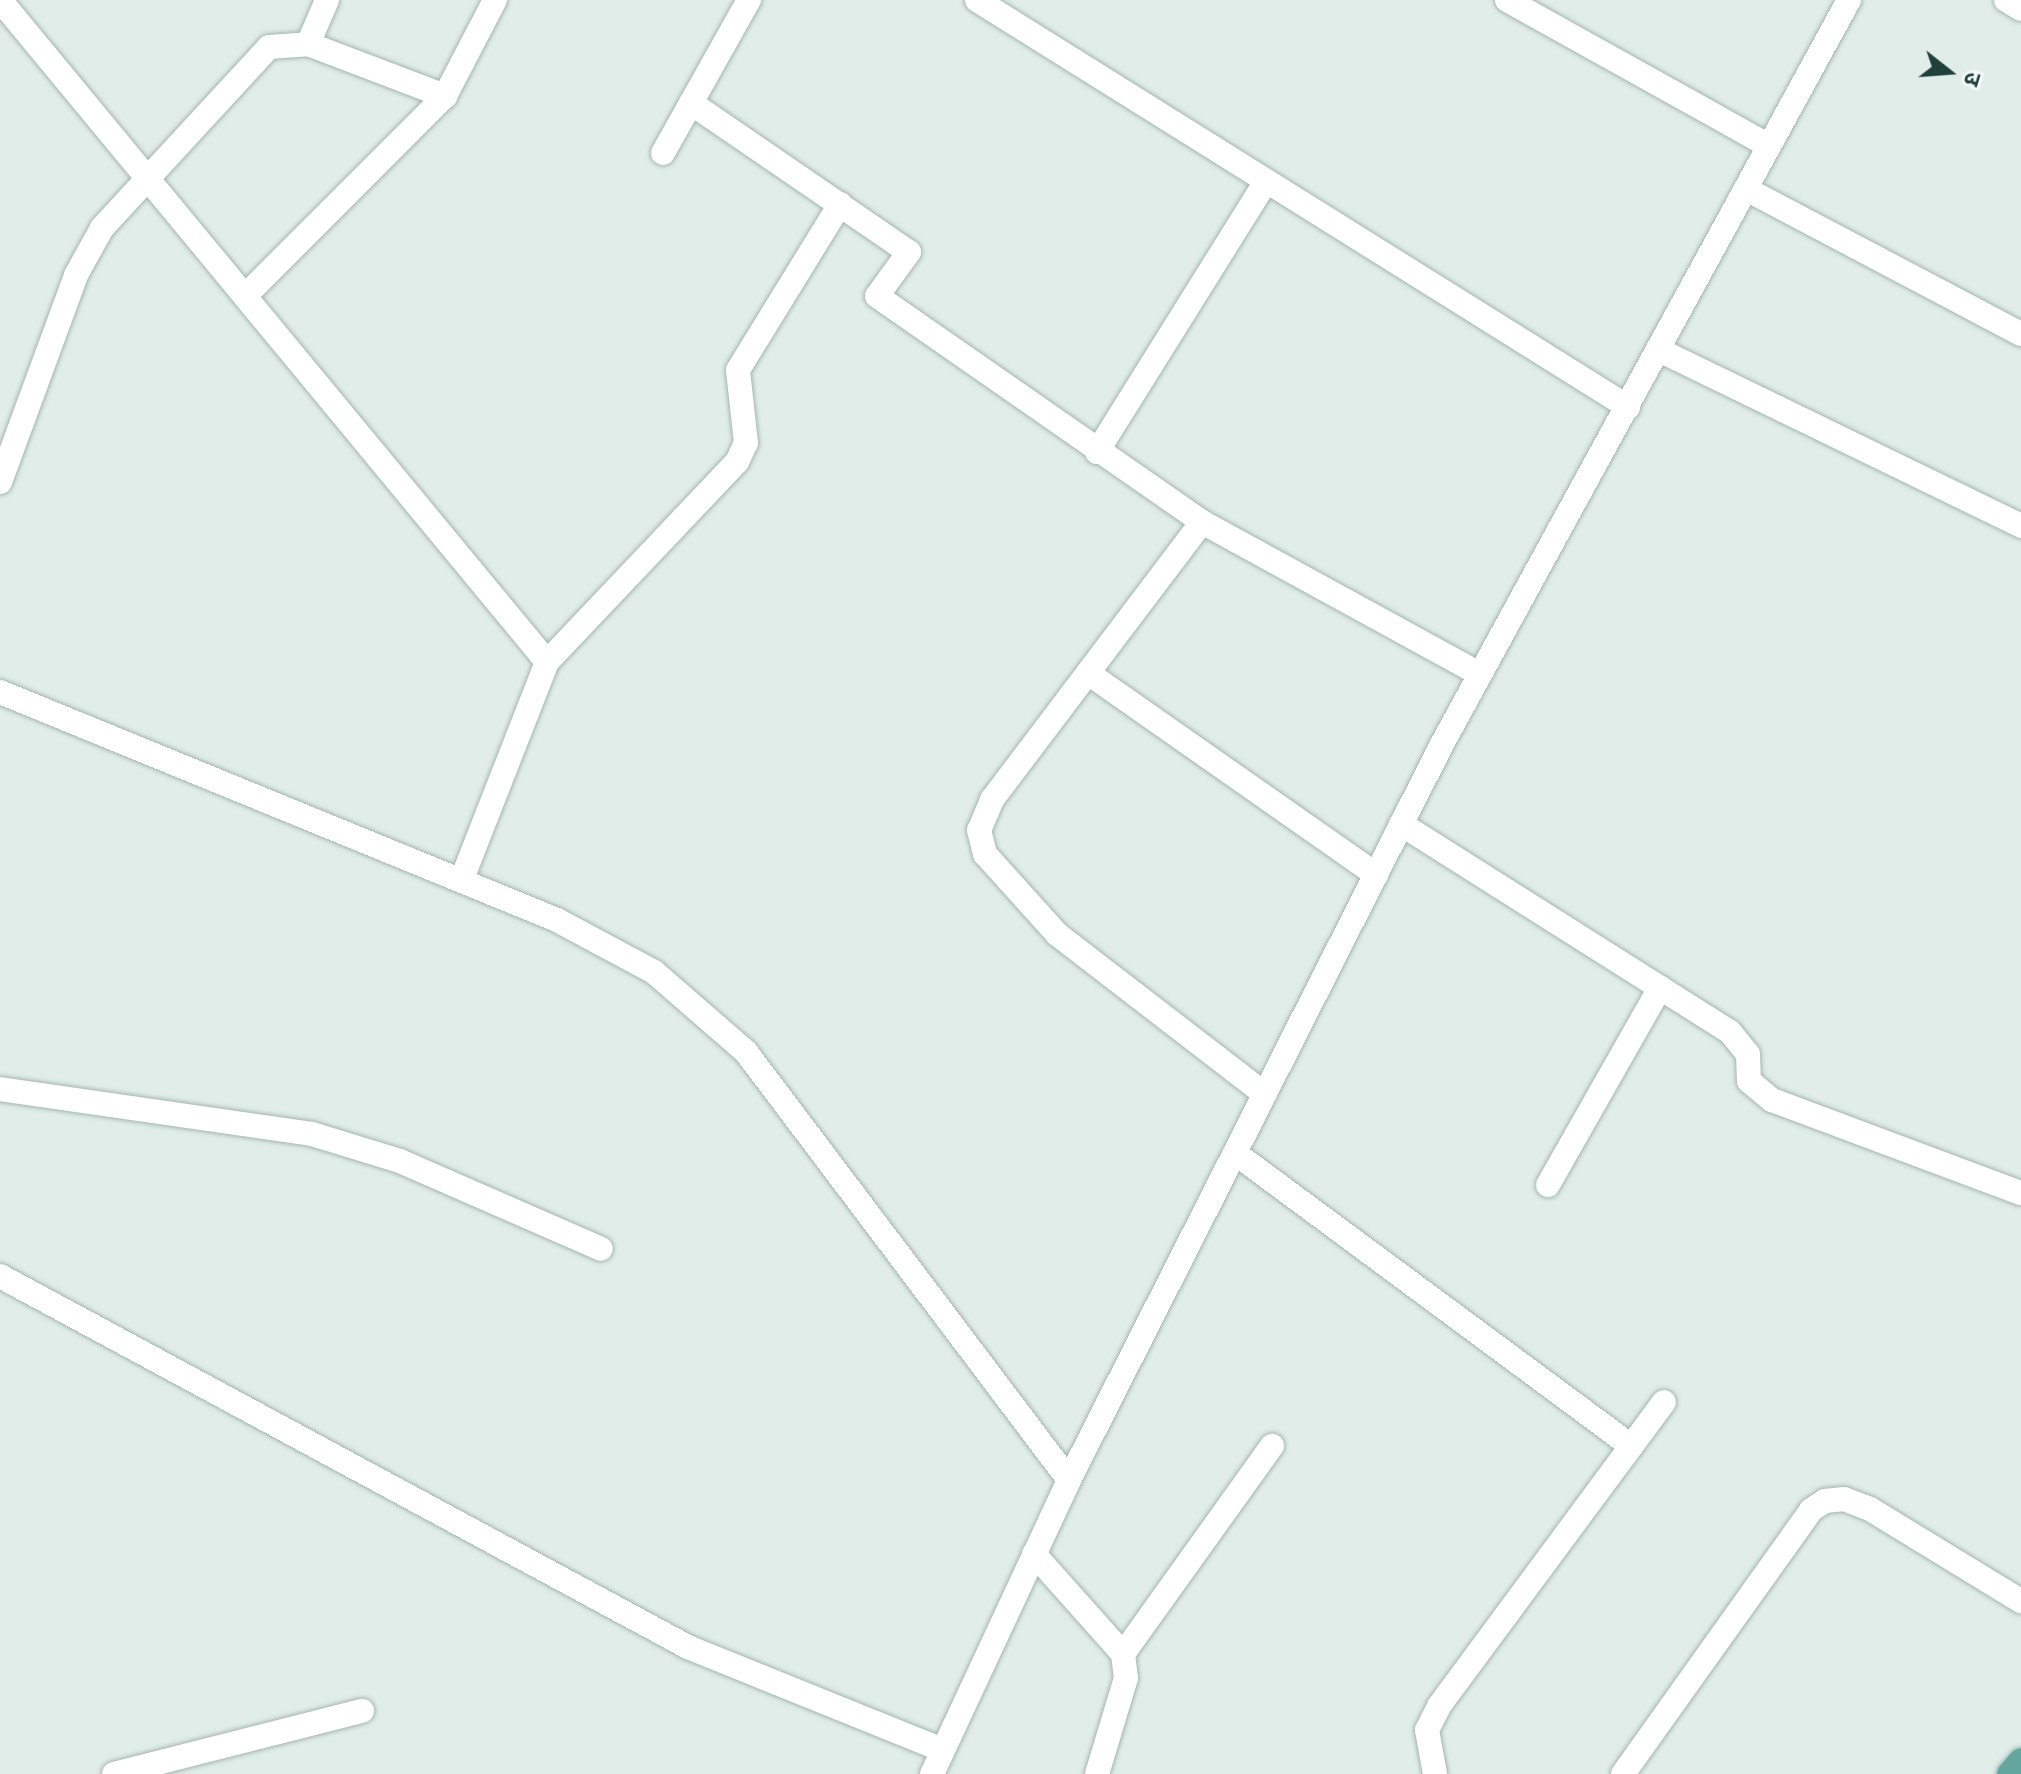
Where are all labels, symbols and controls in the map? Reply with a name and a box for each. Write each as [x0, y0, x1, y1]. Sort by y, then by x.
north arrow [1909, 32, 1989, 112]
text: उ [1958, 69, 1987, 89]

